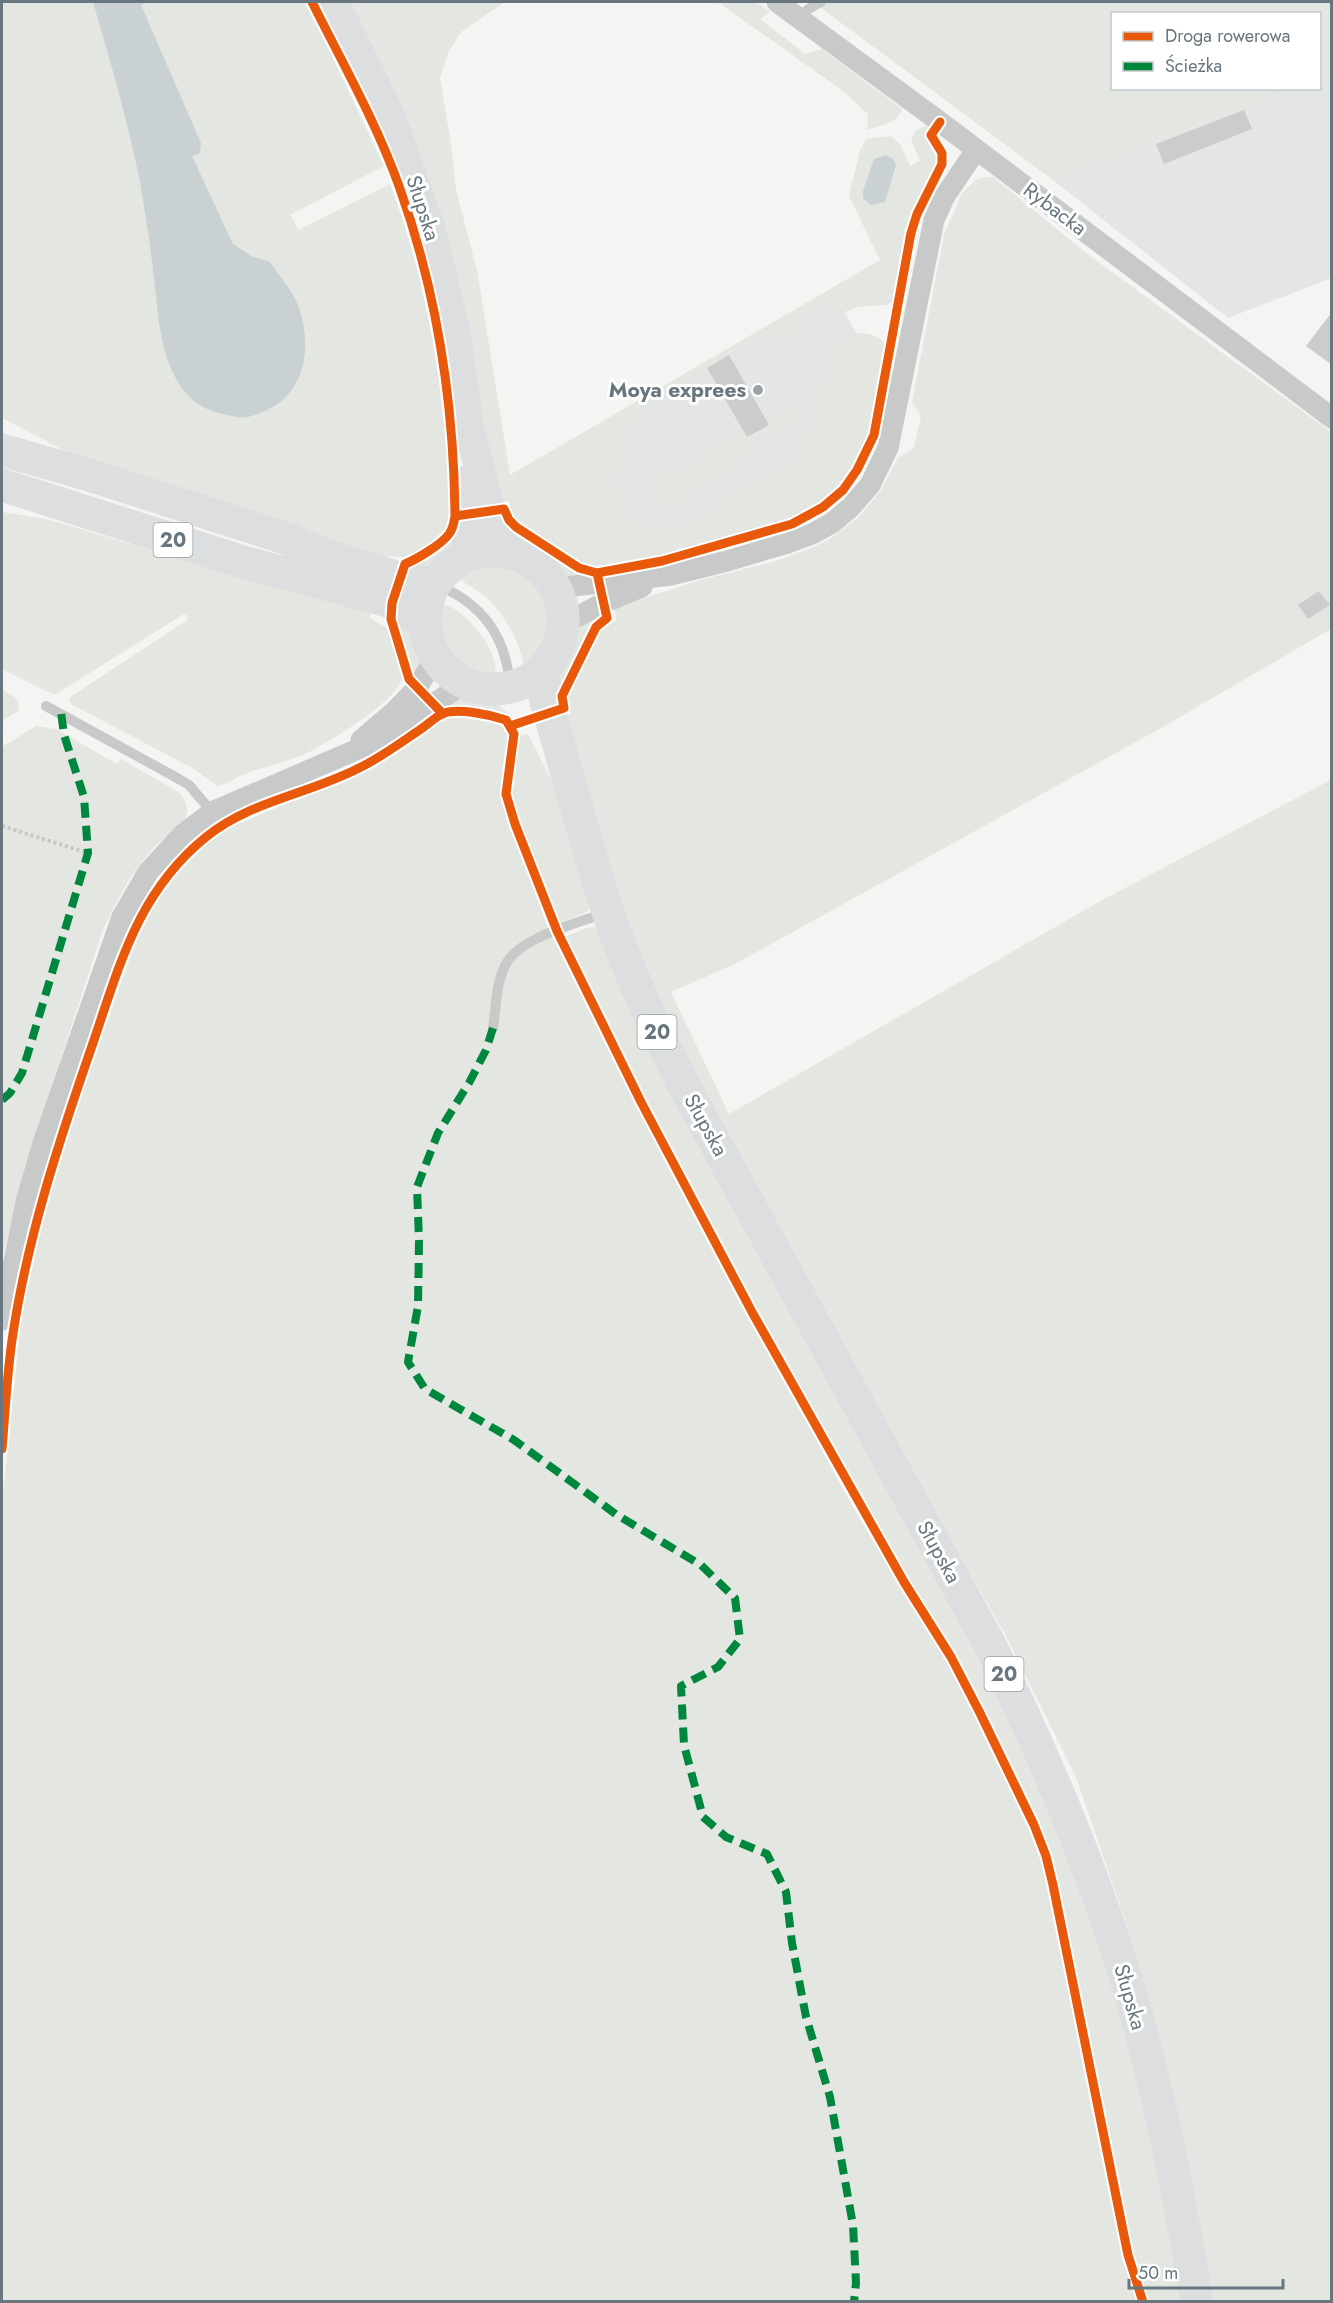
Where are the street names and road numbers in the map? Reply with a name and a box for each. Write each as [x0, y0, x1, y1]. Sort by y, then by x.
street label: Słupska [398, 171, 448, 245]
street label: Rybacka [1017, 175, 1093, 243]
road number: 20 [154, 523, 192, 557]
road number: 20 [638, 1015, 676, 1049]
street label: Słupska [677, 1088, 735, 1162]
street label: Słupska [910, 1515, 968, 1589]
road number: 20 [984, 1657, 1024, 1691]
street label: Słupska [1106, 1961, 1154, 2033]

